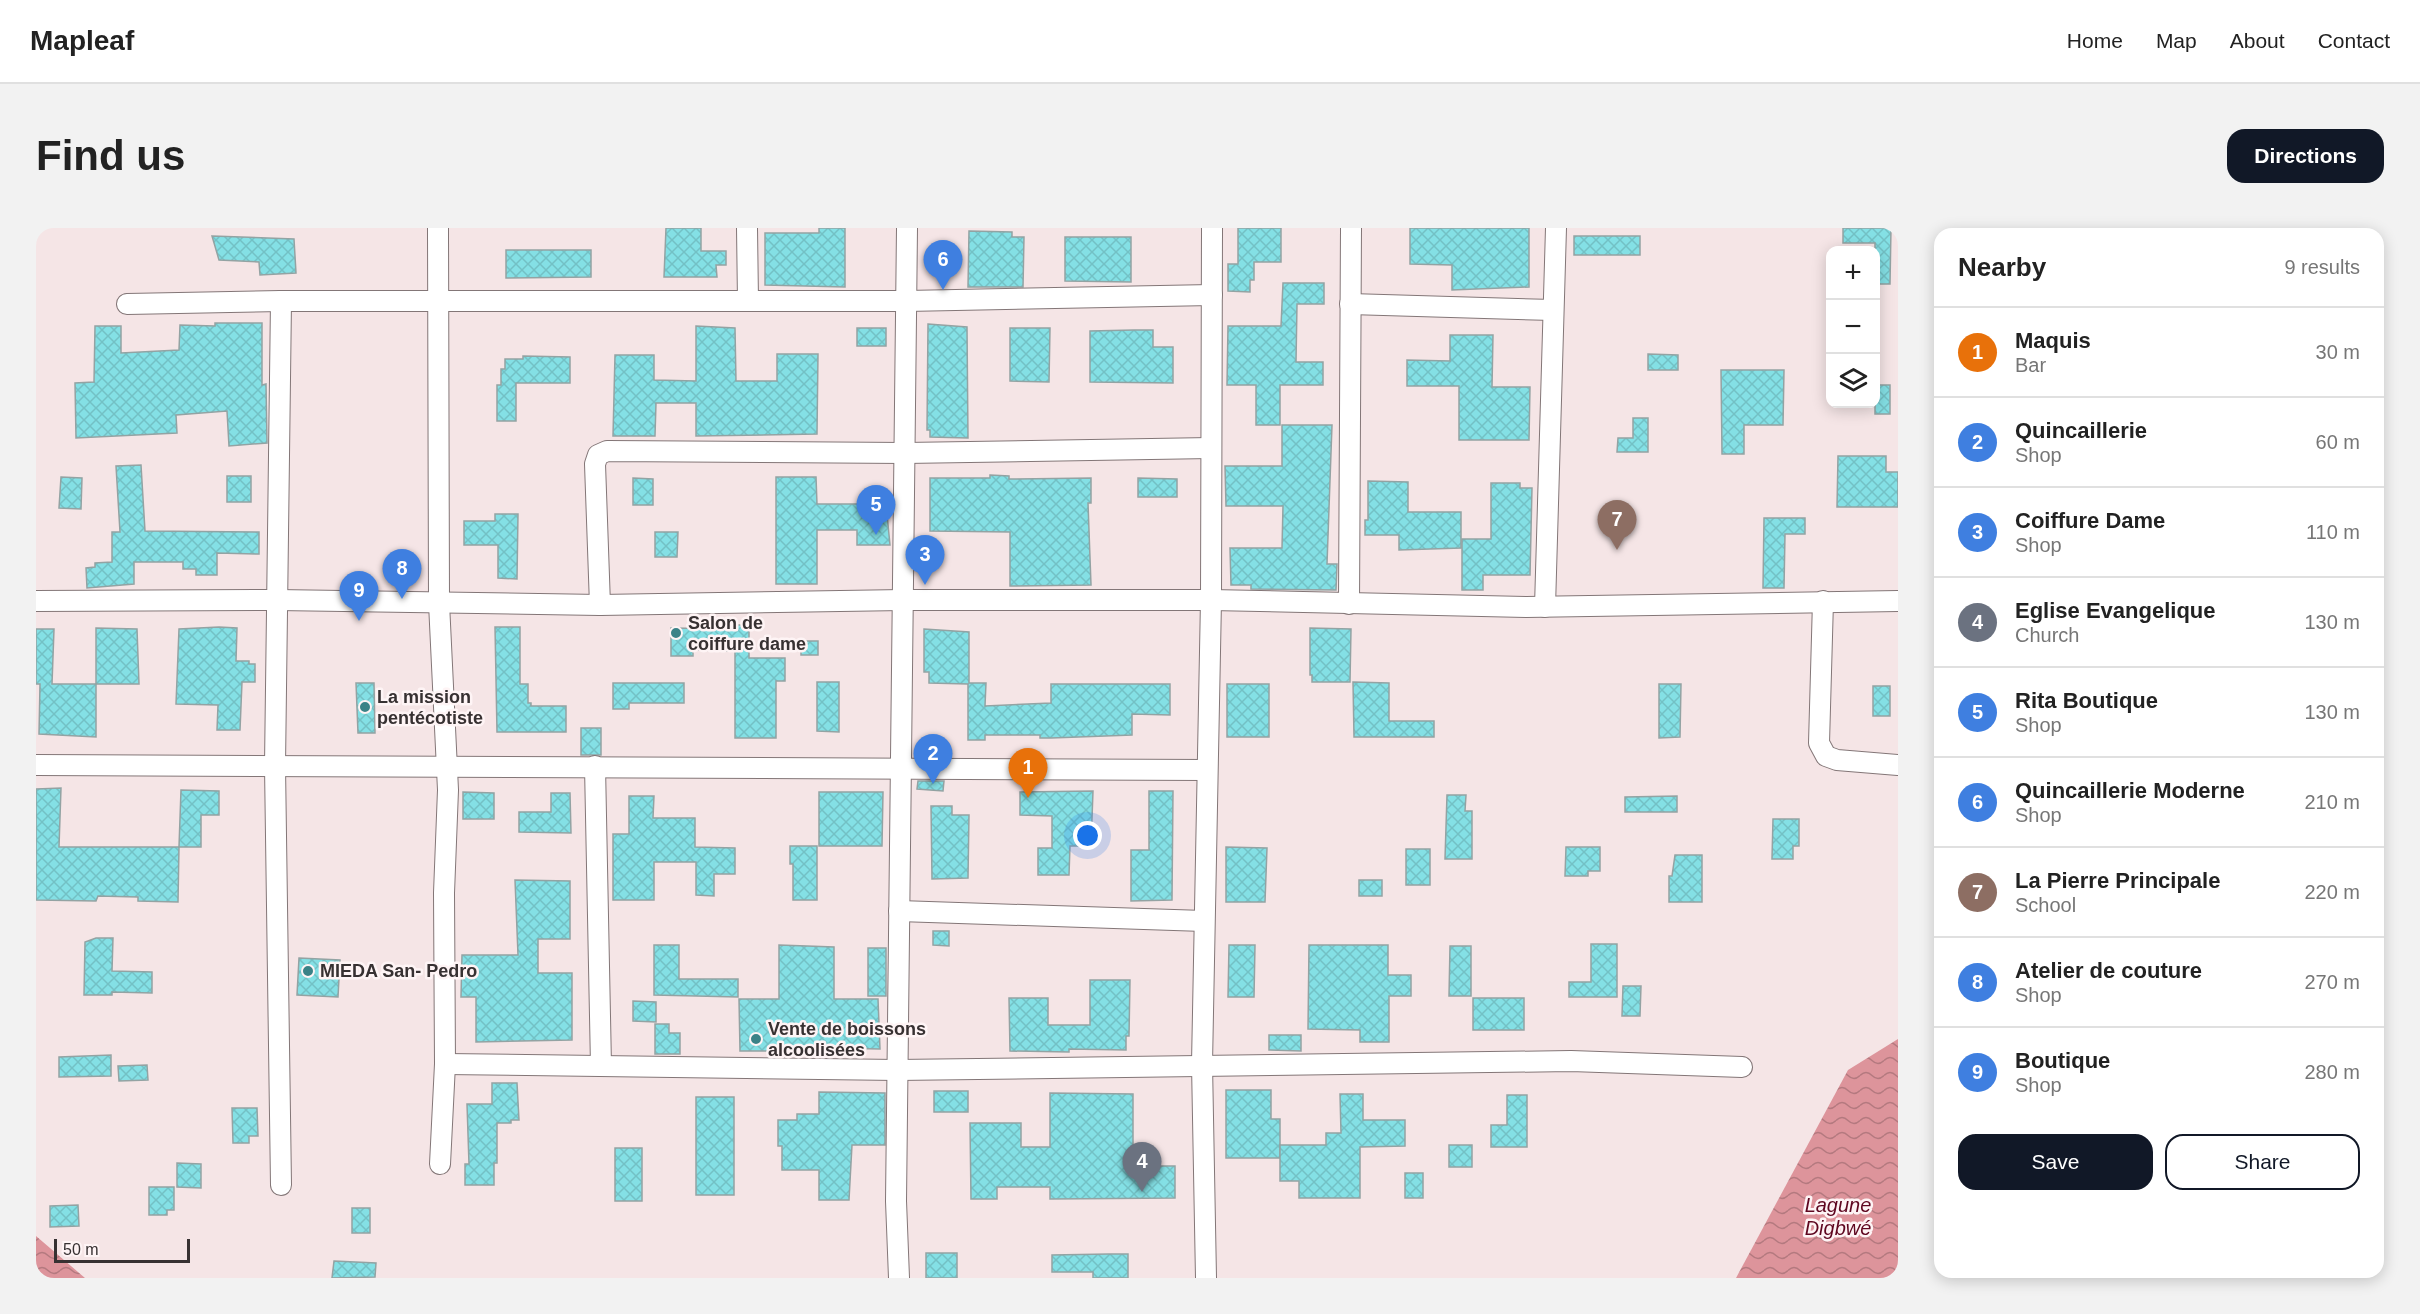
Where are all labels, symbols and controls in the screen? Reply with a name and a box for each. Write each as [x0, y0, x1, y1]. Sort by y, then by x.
text: Mapleaf [30, 25, 134, 56]
text: Home [2067, 29, 2123, 52]
text: Map [2156, 29, 2197, 52]
text: About [2230, 29, 2285, 52]
text: Contact [2318, 29, 2390, 52]
button: Directions [2227, 129, 2384, 183]
text: Find us [36, 132, 185, 179]
pin: 6 [924, 241, 962, 290]
map controls [1826, 246, 1880, 408]
button: + [1826, 246, 1880, 300]
text: Nearby [1958, 252, 2046, 282]
text: 9 results [2284, 256, 2360, 278]
button: − [1826, 300, 1880, 354]
text: Maquis [2015, 328, 2091, 353]
text: 1 [1972, 341, 1983, 363]
text: 30 m [2316, 341, 2360, 363]
button: layers [1826, 354, 1880, 408]
text: Bar [2015, 354, 2046, 376]
text: Quincaillerie [2015, 418, 2147, 443]
text: 2 [1972, 431, 1983, 453]
text: 60 m [2316, 431, 2360, 453]
text: Shop [2015, 444, 2062, 466]
pin: 5 [856, 486, 896, 535]
pin: 7 [1598, 500, 1636, 550]
text: Coiffure Dame [2015, 508, 2165, 533]
text: 3 [1972, 521, 1983, 543]
text: 110 m [2306, 521, 2360, 543]
text: Shop [2015, 534, 2062, 556]
pin: 3 [906, 536, 944, 585]
pin: 8 [382, 550, 422, 599]
pin: 9 [340, 572, 378, 621]
text: Eglise Evangelique [2015, 598, 2216, 623]
text: 4 [1972, 611, 1983, 633]
text: 130 m [2304, 611, 2360, 633]
place label: Salon de coiffure dame [688, 613, 806, 654]
text: Church [2015, 624, 2079, 646]
marker: Salon de coiffure dame [669, 626, 683, 640]
place label: La mission pentécotiste [377, 687, 483, 728]
text: Rita Boutique [2015, 688, 2158, 713]
marker: La mission pentécotiste [358, 700, 372, 714]
text: 5 [1972, 701, 1983, 723]
text: 130 m [2304, 701, 2360, 723]
text: Shop [2015, 714, 2062, 736]
pin: 2 [914, 734, 952, 784]
pin: 1 [1008, 748, 1048, 798]
text: Quincaillerie Moderne [2015, 778, 2245, 803]
text: 6 [1972, 791, 1983, 813]
text: 210 m [2304, 791, 2360, 813]
text: Shop [2015, 804, 2062, 826]
your location [1073, 821, 1102, 850]
text: La Pierre Principale [2015, 868, 2220, 893]
text: 7 [1972, 881, 1983, 903]
text: 220 m [2304, 881, 2360, 903]
text: School [2015, 894, 2076, 916]
text: Atelier de couture [2015, 958, 2202, 983]
place label: MIEDA San- Pedro [320, 961, 477, 981]
marker: MIEDA San- Pedro [301, 964, 315, 978]
text: 8 [1972, 971, 1983, 993]
text: 270 m [2304, 971, 2360, 993]
text: Shop [2015, 984, 2062, 1006]
place label: Vente de boissons alcoolisées [768, 1019, 926, 1060]
marker: Vente de boissons alcoolisées [749, 1032, 763, 1046]
text: Boutique [2015, 1048, 2110, 1073]
text: 9 [1972, 1061, 1983, 1083]
text: 280 m [2304, 1061, 2360, 1083]
text: Shop [2015, 1074, 2062, 1096]
button: Save [1958, 1134, 2153, 1190]
button: Share [2165, 1134, 2360, 1190]
pin: 4 [1122, 1142, 1162, 1192]
water label: Lagune Digbwé [1805, 1194, 1871, 1239]
scale bar [54, 1236, 190, 1264]
text: 50 m [63, 1241, 99, 1258]

